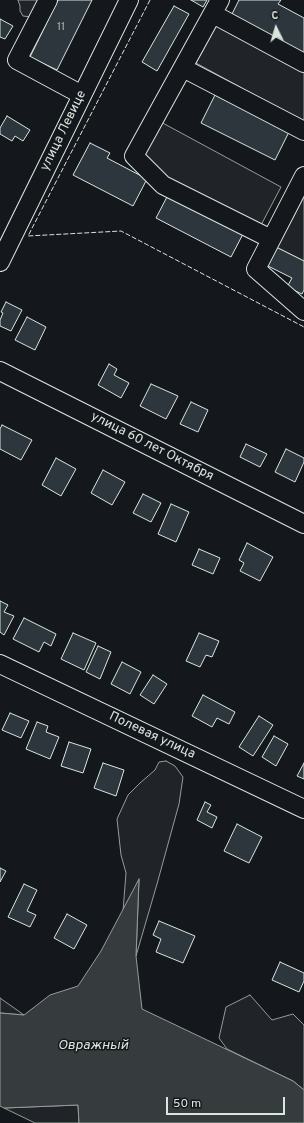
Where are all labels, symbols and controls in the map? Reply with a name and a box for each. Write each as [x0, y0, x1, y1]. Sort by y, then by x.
north arrow [256, 8, 296, 48]
text: С [271, 9, 279, 23]
house number: 11 [57, 21, 65, 35]
street label: улица Левице [38, 88, 90, 174]
street label: улица 60 лет Октября [88, 409, 216, 485]
street label: Полевая улица [106, 709, 198, 763]
water label: Овражный [58, 1038, 128, 1054]
scale bar [168, 1089, 287, 1115]
text: 50 m [173, 1096, 201, 1112]

